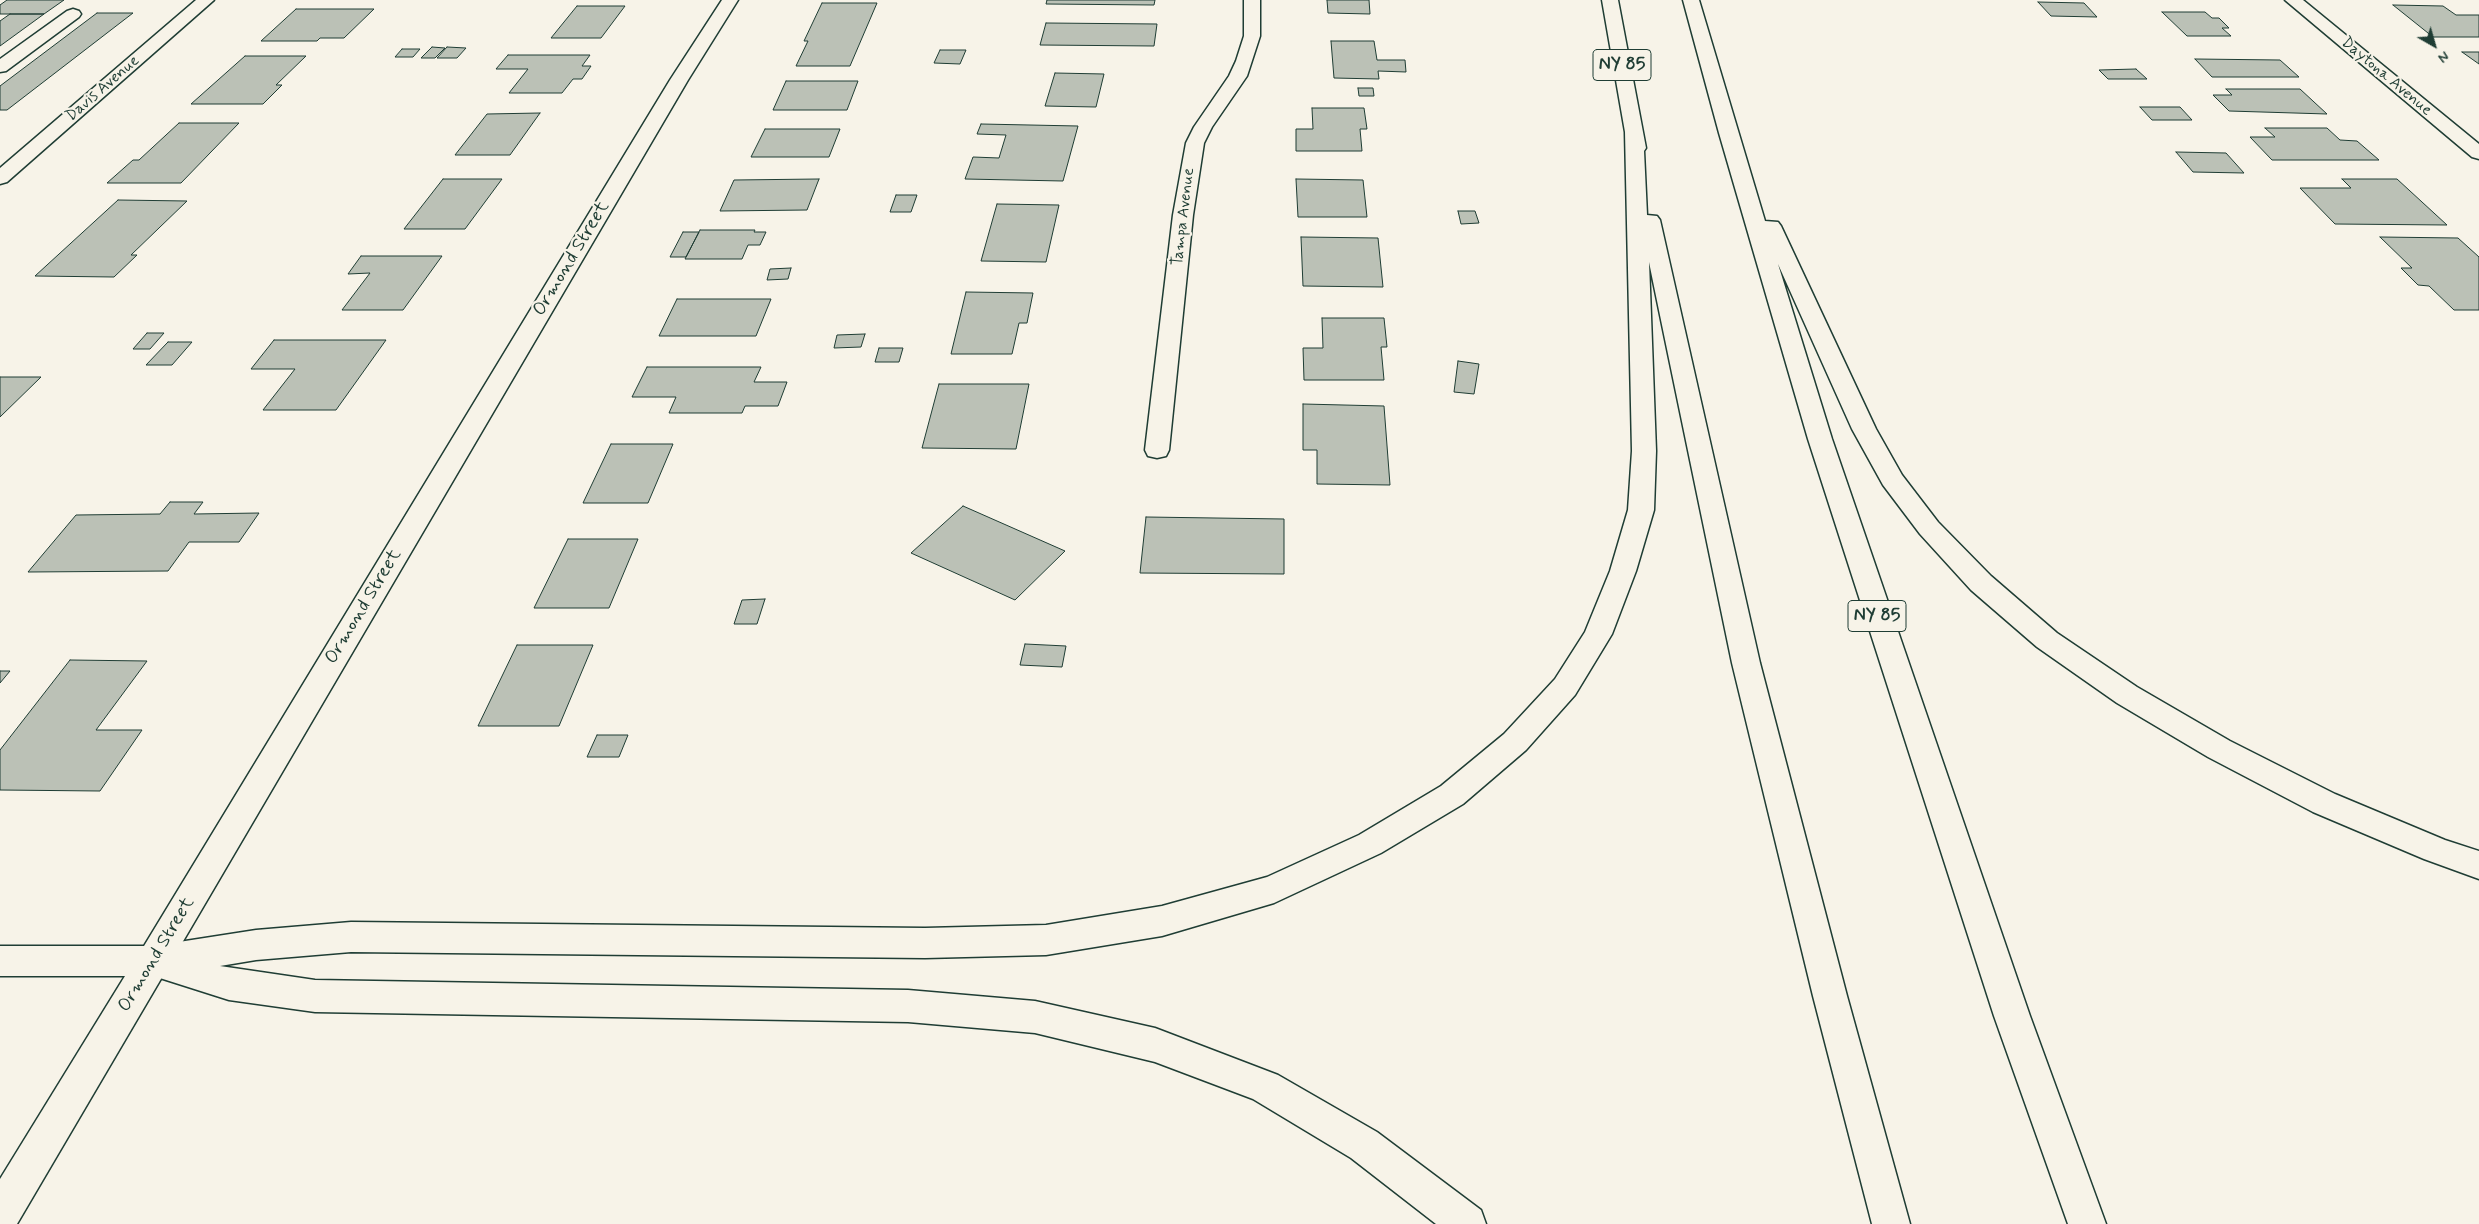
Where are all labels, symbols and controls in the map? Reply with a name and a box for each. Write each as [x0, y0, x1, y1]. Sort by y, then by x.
north arrow [2409, 20, 2459, 70]
street label: Daytona Avenue [2337, 33, 2435, 121]
text: N [2434, 47, 2452, 67]
road number: NY 85 [1593, 50, 1651, 80]
street label: Davis Avenue [62, 52, 144, 126]
street label: Tampa Avenue [1168, 167, 1200, 267]
street label: Ormond Street [529, 197, 615, 321]
street label: Ormond Street [321, 545, 407, 669]
road number: NY 85 [1848, 600, 1906, 632]
street label: Ormond Street [114, 893, 200, 1017]

